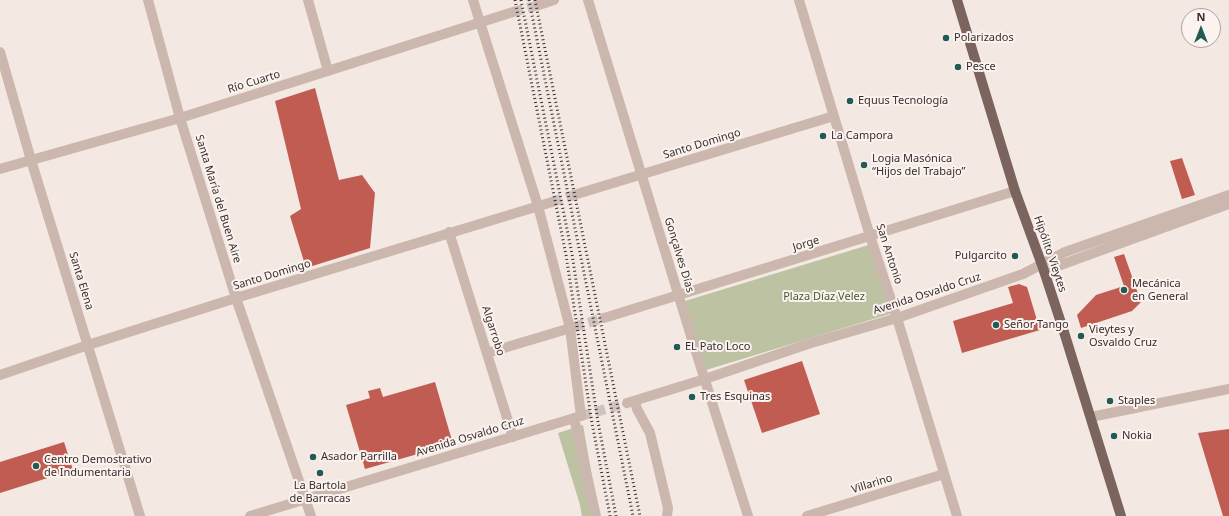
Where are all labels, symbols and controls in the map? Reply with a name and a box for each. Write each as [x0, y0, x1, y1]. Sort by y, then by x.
north arrow [1181, 8, 1221, 48]
text: N [1197, 9, 1205, 24]
place label: Polarizados [954, 31, 1014, 45]
marker: Polarizados [941, 33, 951, 43]
place label: Pesce [966, 60, 996, 74]
marker: Pesce [953, 62, 963, 72]
street label: Río Cuarto [226, 68, 282, 96]
place label: Equus Tecnología [858, 94, 948, 108]
marker: Equus Tecnología [845, 96, 855, 106]
street label: Santo Domingo [662, 126, 742, 162]
place label: La Campora [831, 129, 893, 143]
marker: La Campora [818, 131, 828, 141]
street label: Santa María del Buen Aire [192, 133, 244, 265]
place label: Logia Masónica “Hijos del Trabajo” [872, 152, 966, 178]
marker: Logia Masónica “Hijos del Trabajo” [859, 160, 869, 170]
street label: Hipólito Vieytes [1031, 214, 1069, 294]
street label: Gonçalves Días [661, 216, 697, 294]
street label: San Antonio [873, 222, 905, 286]
street label: Jorge [791, 234, 821, 254]
place label: Pulgarcito [955, 249, 1007, 263]
street label: Santa Elena [66, 250, 96, 312]
marker: Pulgarcito [1010, 251, 1020, 261]
street label: Santo Domingo [232, 257, 312, 293]
street label: Avenida Osvaldo Cruz [871, 270, 983, 318]
place label: Mecánica en General [1132, 277, 1188, 303]
marker: Mecánica en General [1119, 285, 1129, 295]
park label: Plaza Díaz Velez [783, 290, 865, 304]
street label: Algarrobo [479, 304, 507, 358]
place label: Señor Tango [1004, 318, 1069, 332]
marker: Señor Tango [991, 320, 1001, 330]
place label: Vieytes y Osvaldo Cruz [1089, 323, 1157, 349]
marker: Vieytes y Osvaldo Cruz [1076, 331, 1086, 341]
place label: EL Pato Loco [685, 340, 750, 354]
marker: EL Pato Loco [672, 342, 682, 352]
place label: Tres Esquinas [700, 390, 770, 404]
marker: Tres Esquinas [687, 392, 697, 402]
place label: Staples [1118, 394, 1155, 408]
marker: Staples [1105, 396, 1115, 406]
street label: Avenida Osvaldo Cruz [414, 414, 526, 460]
place label: Nokia [1122, 429, 1152, 443]
marker: Nokia [1109, 431, 1119, 441]
place label: Asador Parrilla [321, 450, 397, 464]
marker: Asador Parrilla [308, 452, 318, 462]
place label: Centro Demostrativo de Indumentaria [44, 453, 152, 479]
marker: Centro Demostrativo de Indumentaria [31, 461, 41, 471]
marker: La Bartola de Barracas [315, 468, 325, 478]
street label: Villarino [850, 472, 894, 496]
place label: La Bartola de Barracas [290, 479, 350, 505]

